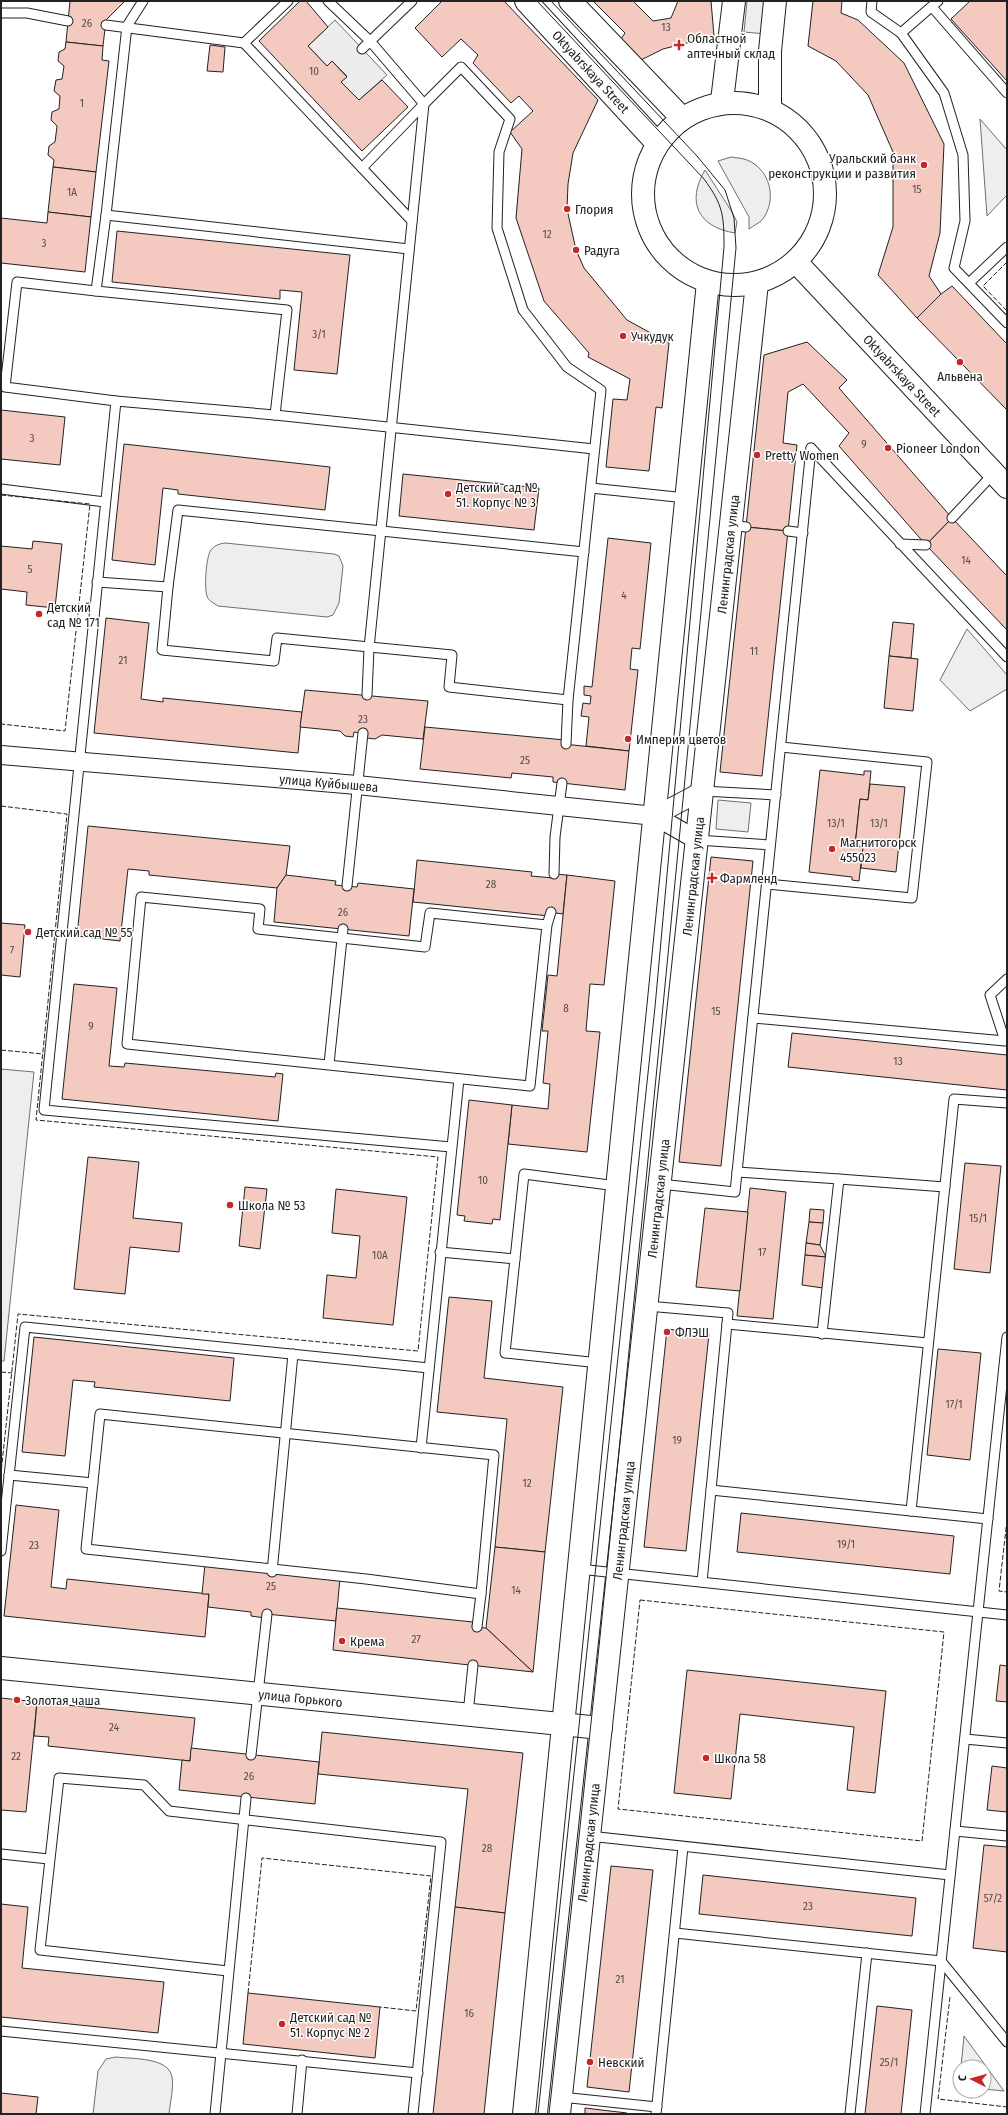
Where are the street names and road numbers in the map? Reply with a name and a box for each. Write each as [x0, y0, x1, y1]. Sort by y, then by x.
street label: Oktyabrskaya Street [549, 28, 633, 117]
street label: Oktyabrskaya Street [860, 332, 944, 420]
street label: Ленинградская улица [714, 494, 742, 614]
street label: улица Куйбышева [279, 771, 379, 795]
street label: Ленинградская улица [679, 816, 707, 937]
street label: Ленинградская улица [645, 1138, 672, 1259]
street label: Ленинградская улица [610, 1460, 638, 1581]
street label: улица Горького [258, 1687, 343, 1710]
street label: Ленинградская улица [575, 1782, 603, 1903]

